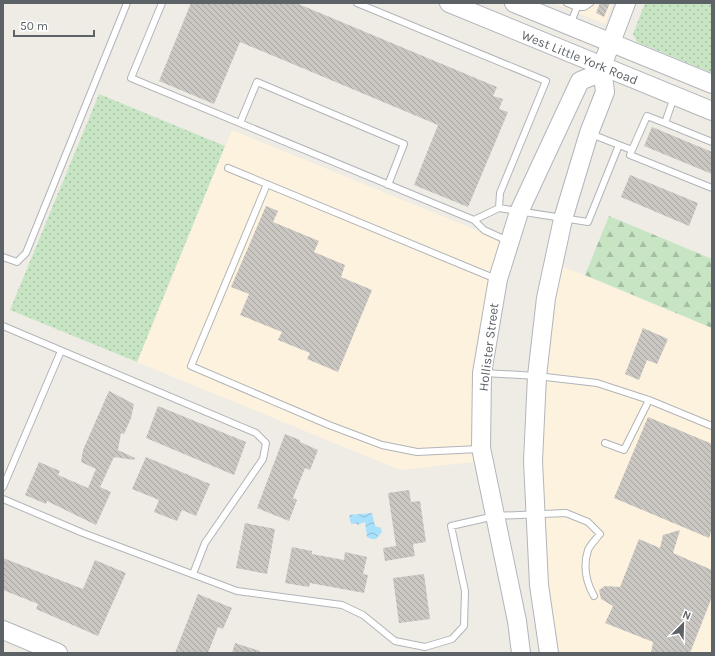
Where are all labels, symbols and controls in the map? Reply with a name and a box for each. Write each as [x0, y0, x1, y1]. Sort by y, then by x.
scale bar [14, 12, 94, 38]
text: 50 m [20, 19, 48, 33]
street label: West Little York Road [519, 27, 640, 88]
street label: Hollister Street [476, 302, 501, 392]
north arrow [663, 604, 703, 644]
text: N [681, 608, 693, 623]

